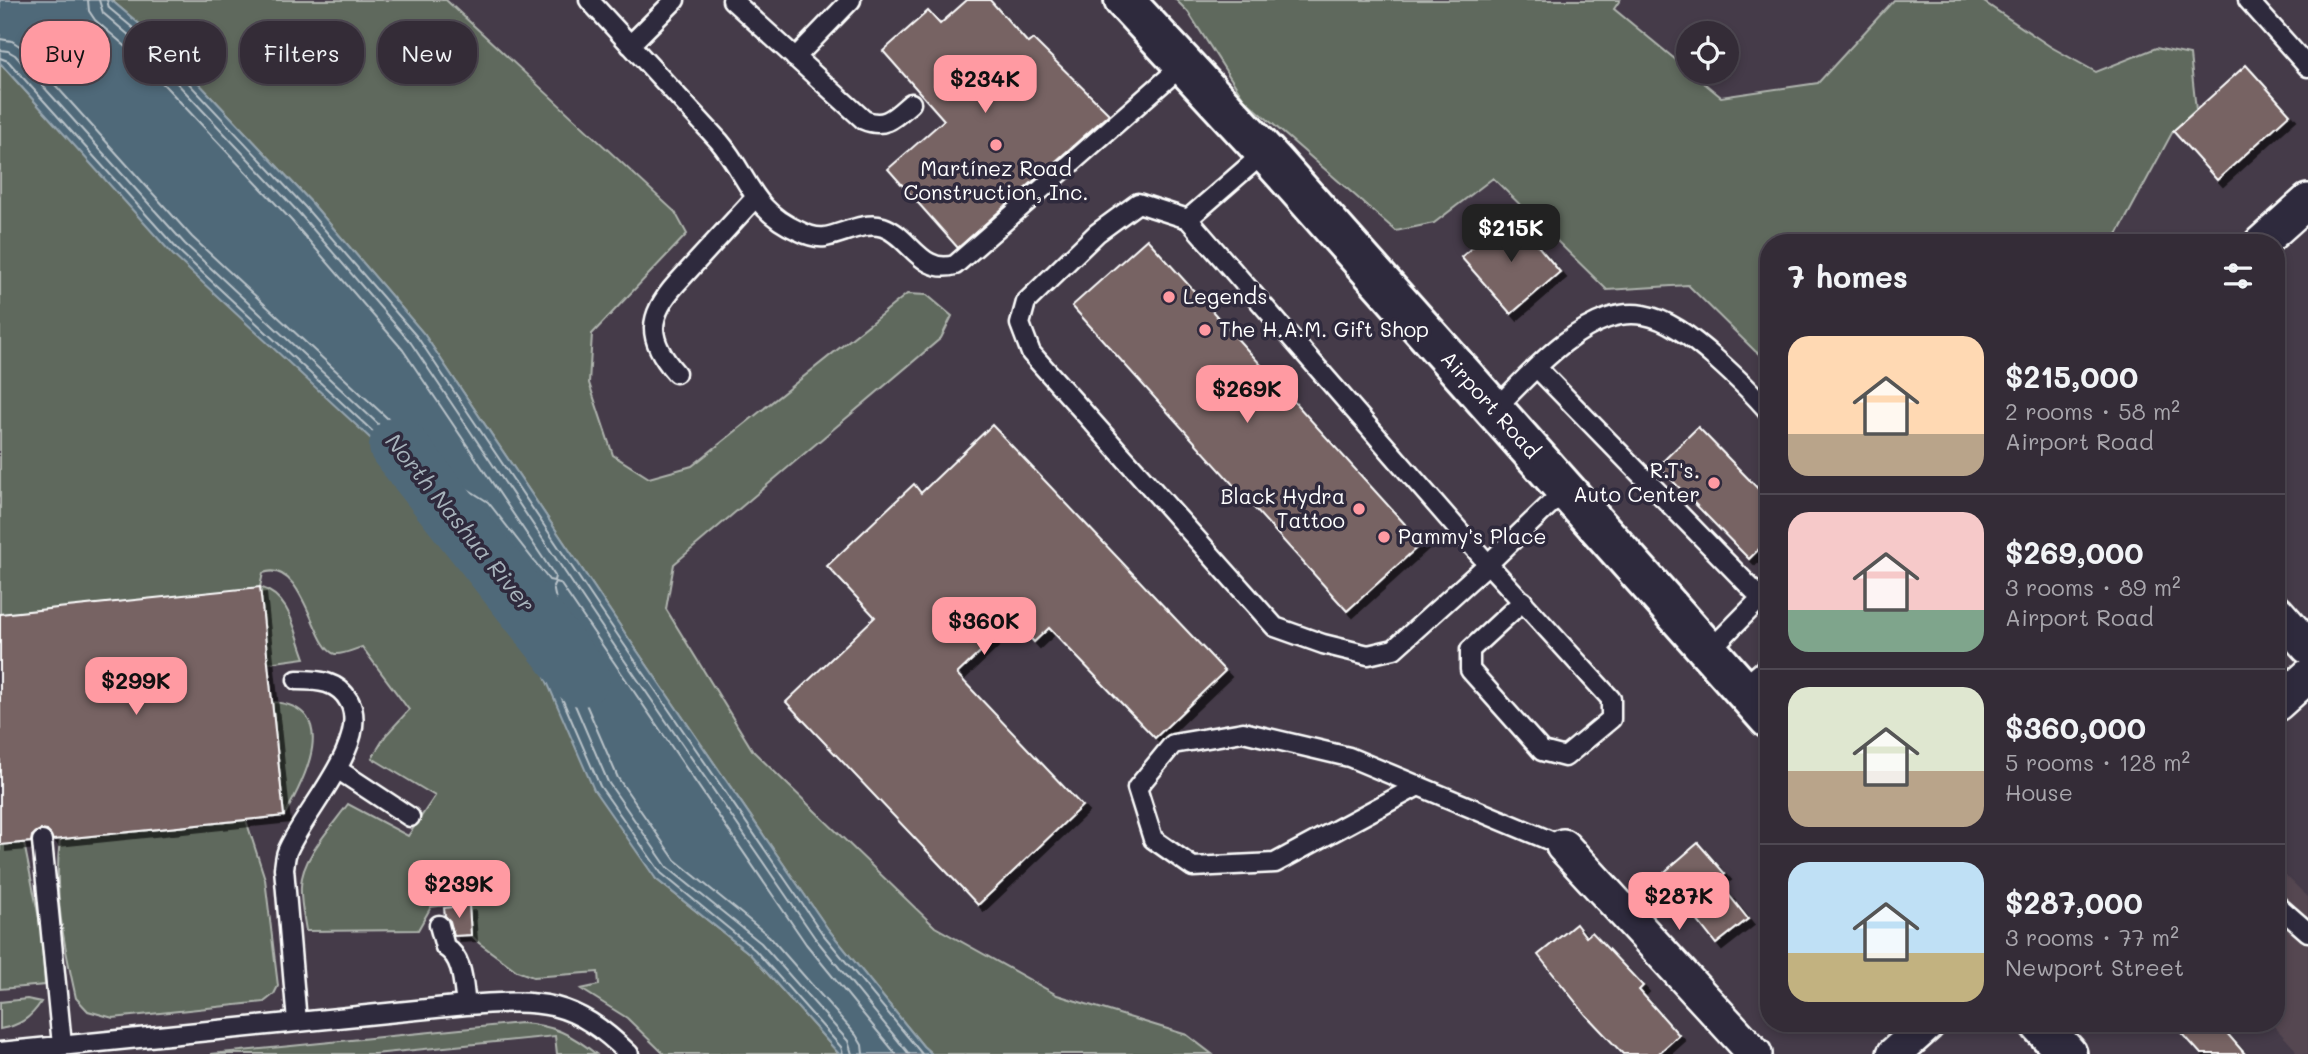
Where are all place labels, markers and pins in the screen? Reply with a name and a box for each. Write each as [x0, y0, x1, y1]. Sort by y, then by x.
pin: $234K [936, 55, 1034, 115]
marker: Martínez Road Construction, Inc. [988, 137, 1004, 153]
place label: Martínez Road Construction, Inc. [903, 154, 1089, 205]
pin: $215K [1462, 204, 1560, 264]
place label: Legends [1183, 282, 1267, 309]
marker: Legends [1161, 289, 1177, 305]
place label: The H.A.M. Gift Shop [1219, 315, 1429, 342]
marker: The H.A.M. Gift Shop [1197, 322, 1213, 338]
pin: $269K [1198, 366, 1296, 425]
place label: R.T's. Auto Center [1573, 456, 1700, 507]
marker: R.T's. Auto Center [1706, 475, 1722, 491]
place label: Black Hydra Tattoo [1221, 482, 1345, 533]
marker: Black Hydra Tattoo [1351, 501, 1367, 517]
place label: Pammy's Place [1398, 522, 1546, 549]
marker: Pammy's Place [1376, 529, 1392, 545]
pin: $360K [935, 598, 1033, 657]
pin: $299K [87, 658, 185, 717]
pin: $239K [410, 860, 508, 920]
pin: $287K [1630, 872, 1728, 932]

